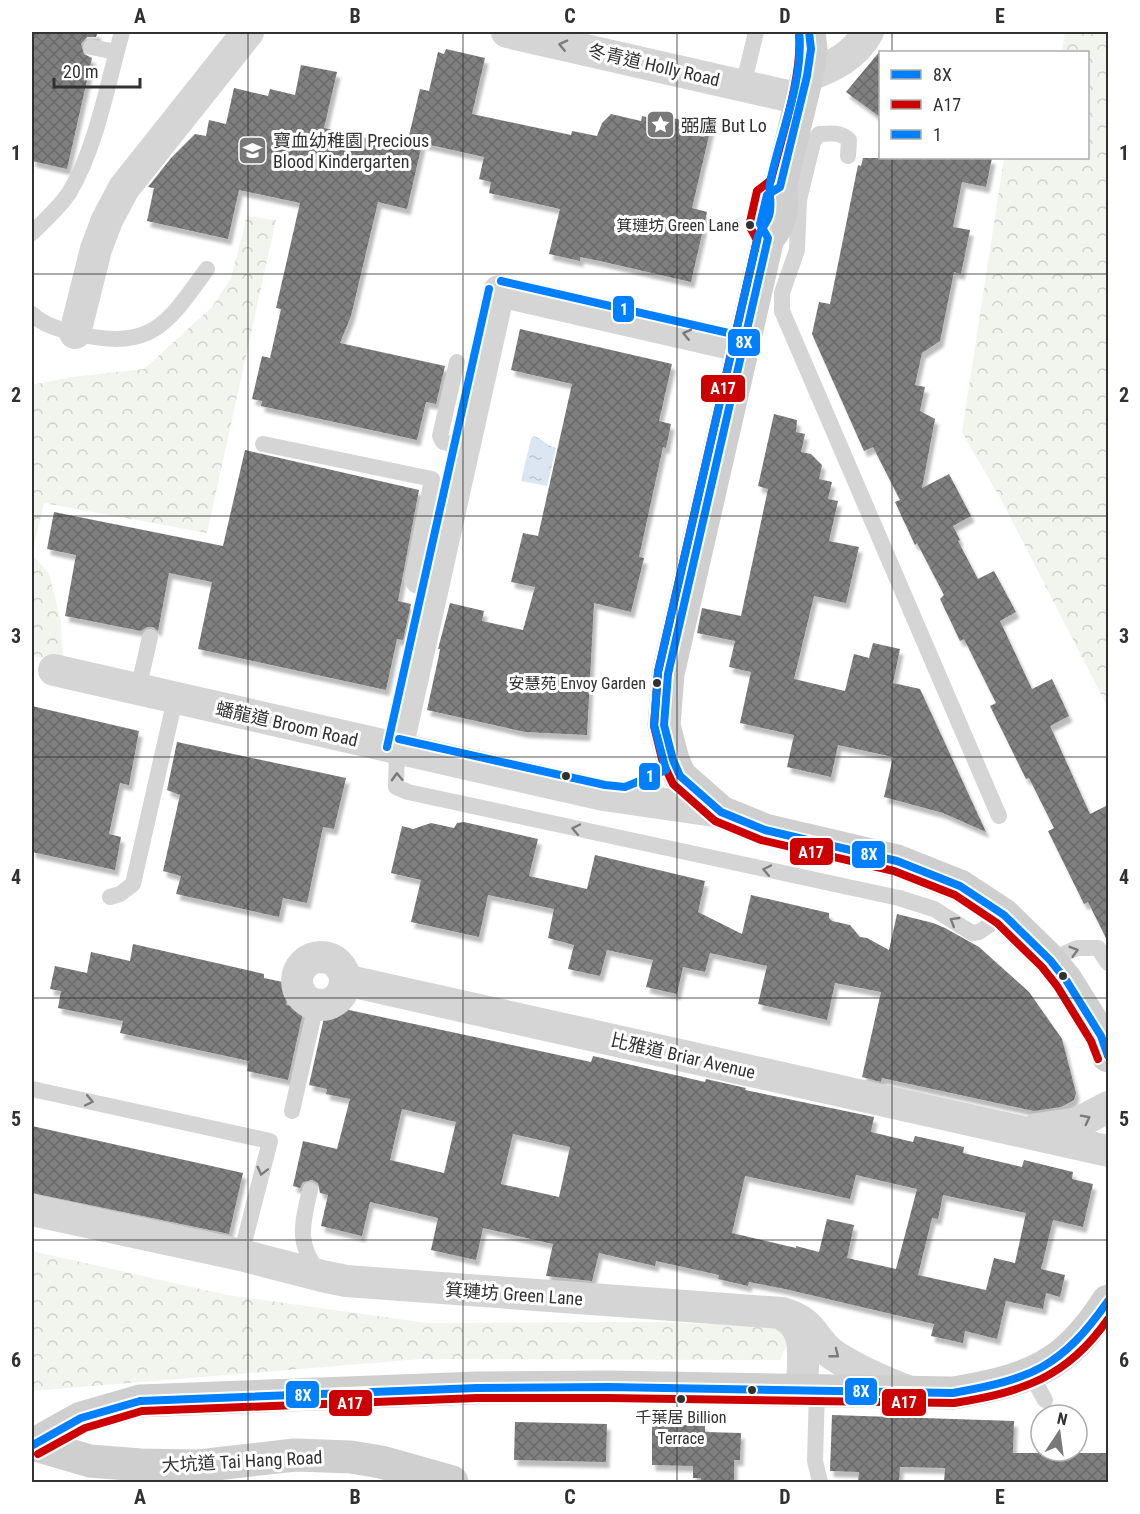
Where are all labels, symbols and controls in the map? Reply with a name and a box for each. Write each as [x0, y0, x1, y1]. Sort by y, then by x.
text: A [134, 4, 146, 28]
text: B [349, 4, 361, 28]
text: C [564, 4, 576, 28]
text: D [779, 4, 791, 28]
text: E [995, 4, 1005, 28]
one-way arrow [559, 39, 569, 52]
street label: 冬青道 Holly Road [586, 40, 722, 90]
scale bar [54, 51, 140, 89]
legend [879, 51, 1089, 159]
text: 20 m [63, 61, 98, 82]
text: 8X [933, 64, 952, 85]
text: A17 [933, 94, 961, 115]
place icon: 弼廬 But Lo [644, 109, 676, 141]
place label: 弼廬 But Lo [681, 115, 767, 136]
text: 1 [933, 124, 942, 145]
place label: 寶血幼稚園 Precious Blood Kindergarten [273, 130, 429, 172]
school or university icon: 寶血幼稚園 Precious Blood Kindergarten [236, 134, 268, 166]
text: 1 [11, 141, 21, 165]
text: 1 [1119, 141, 1129, 165]
place label: 箕璉坊 Green Lane [616, 216, 739, 235]
marker: 箕璉坊 Green Lane [744, 219, 756, 231]
line badge: 1 [612, 295, 635, 323]
text: 1 [620, 300, 628, 319]
line badge: 8X [727, 328, 761, 357]
one-way arrow [682, 329, 692, 342]
text: 8X [735, 333, 753, 352]
line badge: A17 [700, 374, 746, 403]
text: A17 [710, 379, 736, 398]
text: 2 [11, 383, 21, 407]
text: 2 [1119, 383, 1129, 407]
text: 3 [11, 624, 21, 648]
text: 3 [1119, 624, 1129, 648]
place label: 安慧苑 Envoy Garden [509, 674, 646, 693]
marker: 安慧苑 Envoy Garden [651, 677, 663, 689]
street label: 蟠龍道 Broom Road [214, 697, 360, 751]
line badge: 1 [638, 762, 661, 791]
text: 1 [646, 767, 654, 786]
unlabelled marker [560, 770, 572, 782]
one-way arrow [390, 772, 403, 781]
one-way arrow [572, 823, 582, 836]
line badge: A17 [789, 837, 834, 866]
line badge: 8X [851, 840, 886, 869]
text: A17 [798, 843, 824, 862]
text: 8X [860, 845, 878, 864]
one-way arrow [762, 864, 772, 877]
text: 4 [11, 865, 21, 889]
text: 4 [1119, 865, 1129, 889]
one-way arrow [950, 917, 960, 929]
one-way arrow [1068, 946, 1079, 958]
unlabelled marker [1057, 970, 1069, 982]
street label: 比雅道 Briar Avenue [609, 1029, 757, 1083]
one-way arrow [83, 1094, 93, 1107]
text: 5 [11, 1107, 21, 1131]
text: 5 [1119, 1107, 1129, 1131]
one-way arrow [1080, 1114, 1091, 1126]
one-way arrow [257, 1165, 269, 1176]
street label: 箕璉坊 Green Lane [444, 1279, 584, 1309]
one-way arrow [828, 1347, 839, 1358]
text: 6 [11, 1348, 21, 1372]
text: 6 [1119, 1348, 1129, 1372]
line badge: 8X [844, 1377, 878, 1406]
line badge: 8X [285, 1380, 320, 1409]
text: 8X [852, 1382, 870, 1401]
unlabelled marker [746, 1384, 758, 1396]
text: 8X [294, 1386, 312, 1405]
line badge: A17 [881, 1388, 927, 1417]
line badge: A17 [328, 1389, 373, 1417]
marker: 千葉居 Billion Terrace [675, 1393, 687, 1405]
text: A17 [891, 1393, 917, 1412]
text: A17 [337, 1394, 363, 1413]
north arrow [1029, 1403, 1089, 1463]
place label: 千葉居 Billion Terrace [636, 1408, 726, 1448]
text: N [1055, 1409, 1069, 1429]
street label: 大坑道 Tai Hang Road [161, 1446, 323, 1476]
text: A [134, 1485, 146, 1509]
text: B [349, 1485, 361, 1509]
text: C [564, 1485, 576, 1509]
text: D [779, 1485, 791, 1509]
text: E [995, 1485, 1005, 1509]

